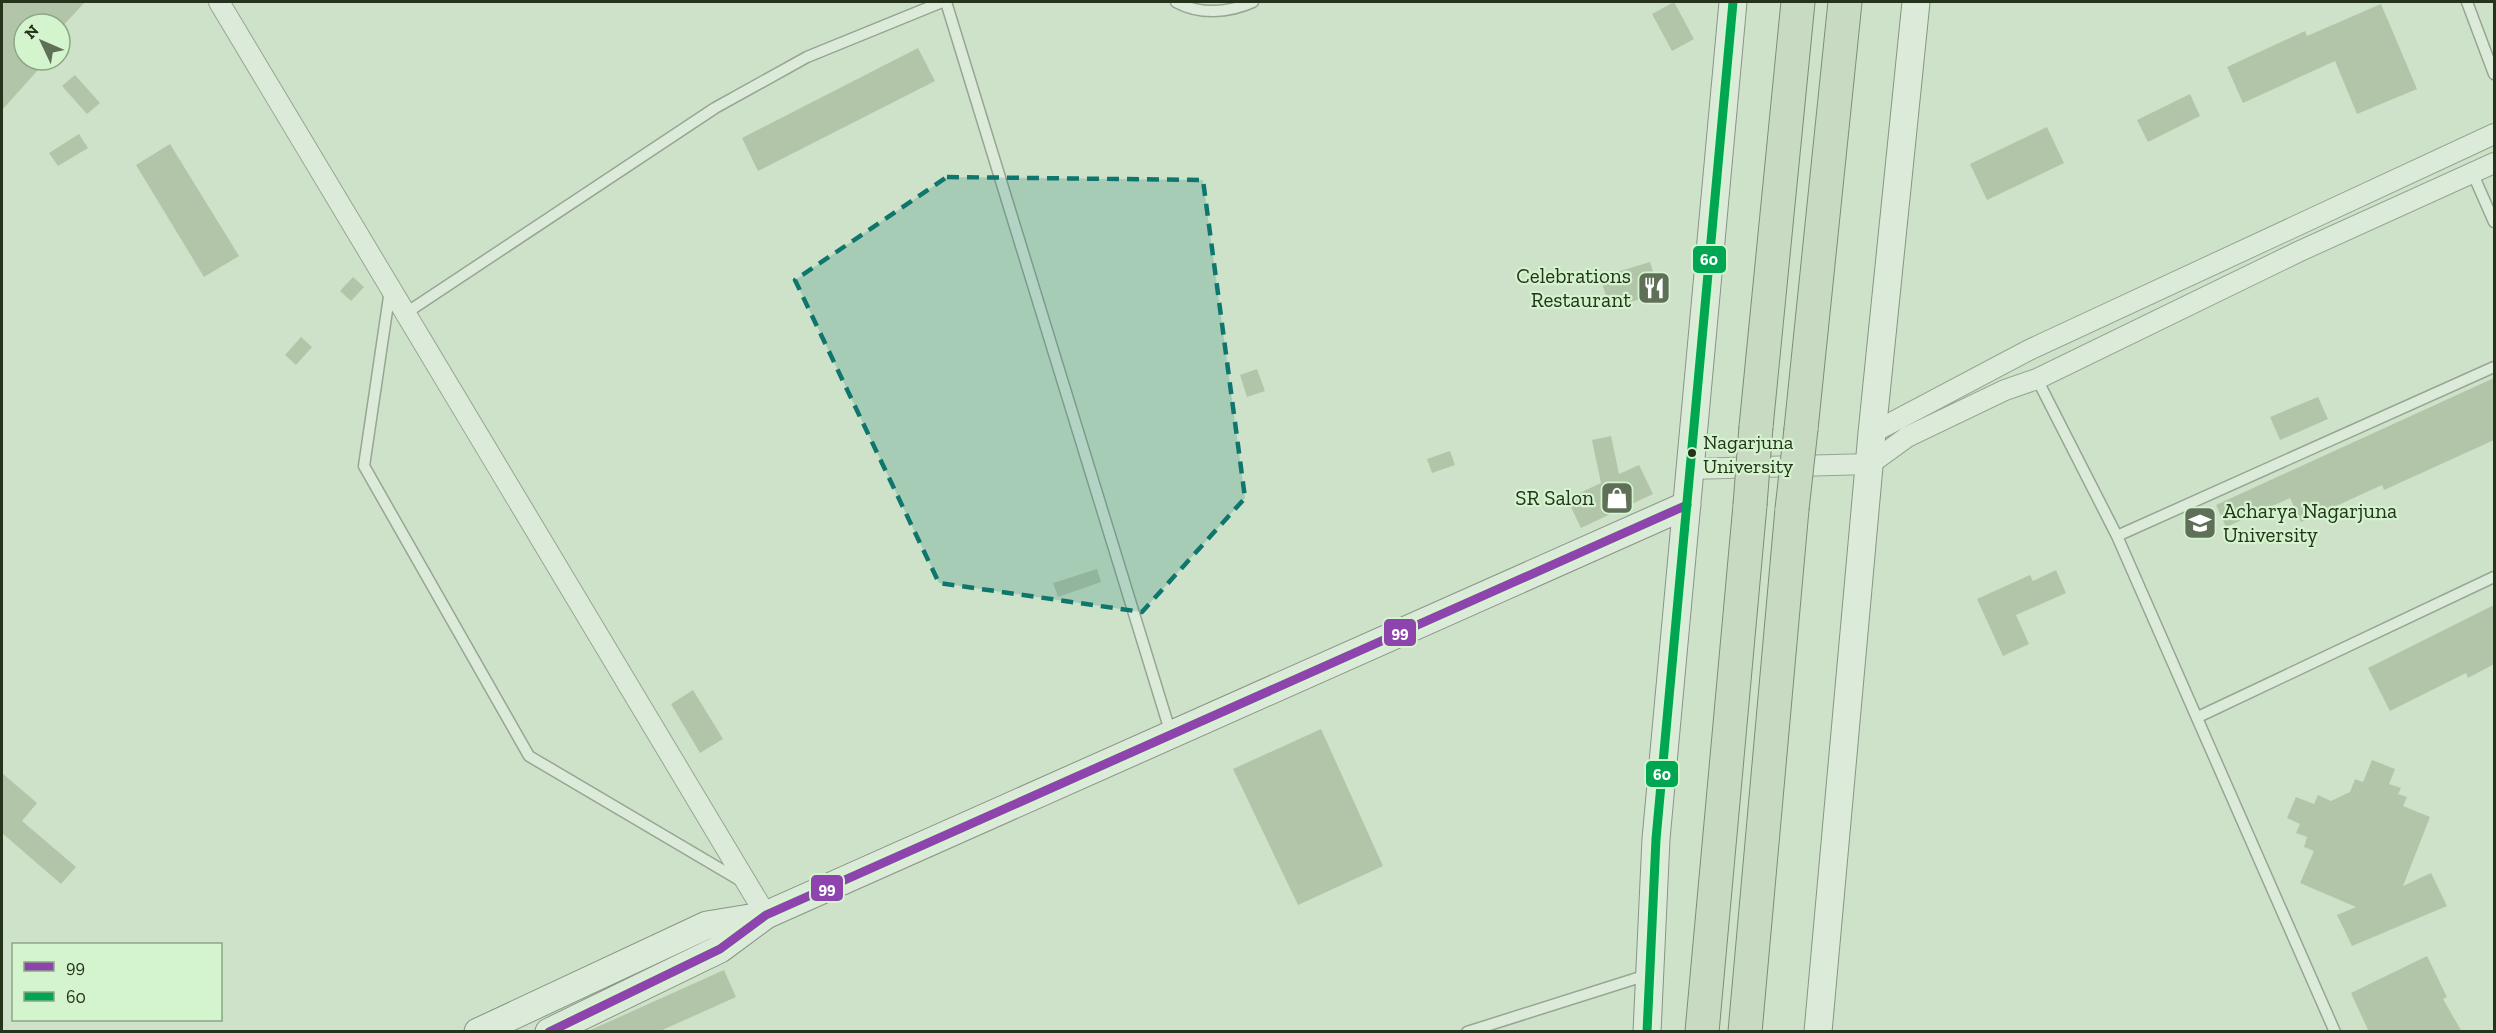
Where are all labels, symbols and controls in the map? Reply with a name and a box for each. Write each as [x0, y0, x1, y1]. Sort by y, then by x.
north arrow [12, 12, 72, 72]
text: N [21, 21, 43, 43]
line badge: 60 [1692, 245, 1727, 274]
text: 60 [1700, 250, 1718, 269]
place label: Celebrations Restaurant [1516, 263, 1631, 312]
restaurant icon: Celebrations Restaurant [1636, 270, 1672, 306]
place label: Nagarjuna University [1703, 430, 1794, 478]
marker: Nagarjuna University [1686, 447, 1698, 459]
shop icon: SR Salon [1599, 480, 1635, 516]
place label: SR Salon [1515, 485, 1594, 510]
place label: Acharya Nagarjuna University [2223, 498, 2397, 547]
school or university icon: Acharya Nagarjuna University [2182, 505, 2218, 541]
line badge: 99 [1383, 618, 1417, 647]
text: 99 [1391, 623, 1409, 642]
line badge: 60 [1645, 760, 1679, 788]
text: 60 [1653, 765, 1671, 784]
line badge: 99 [810, 874, 844, 902]
text: 99 [818, 879, 836, 898]
legend [12, 943, 222, 1021]
text: 99 [66, 956, 85, 978]
text: 60 [66, 986, 86, 1008]

